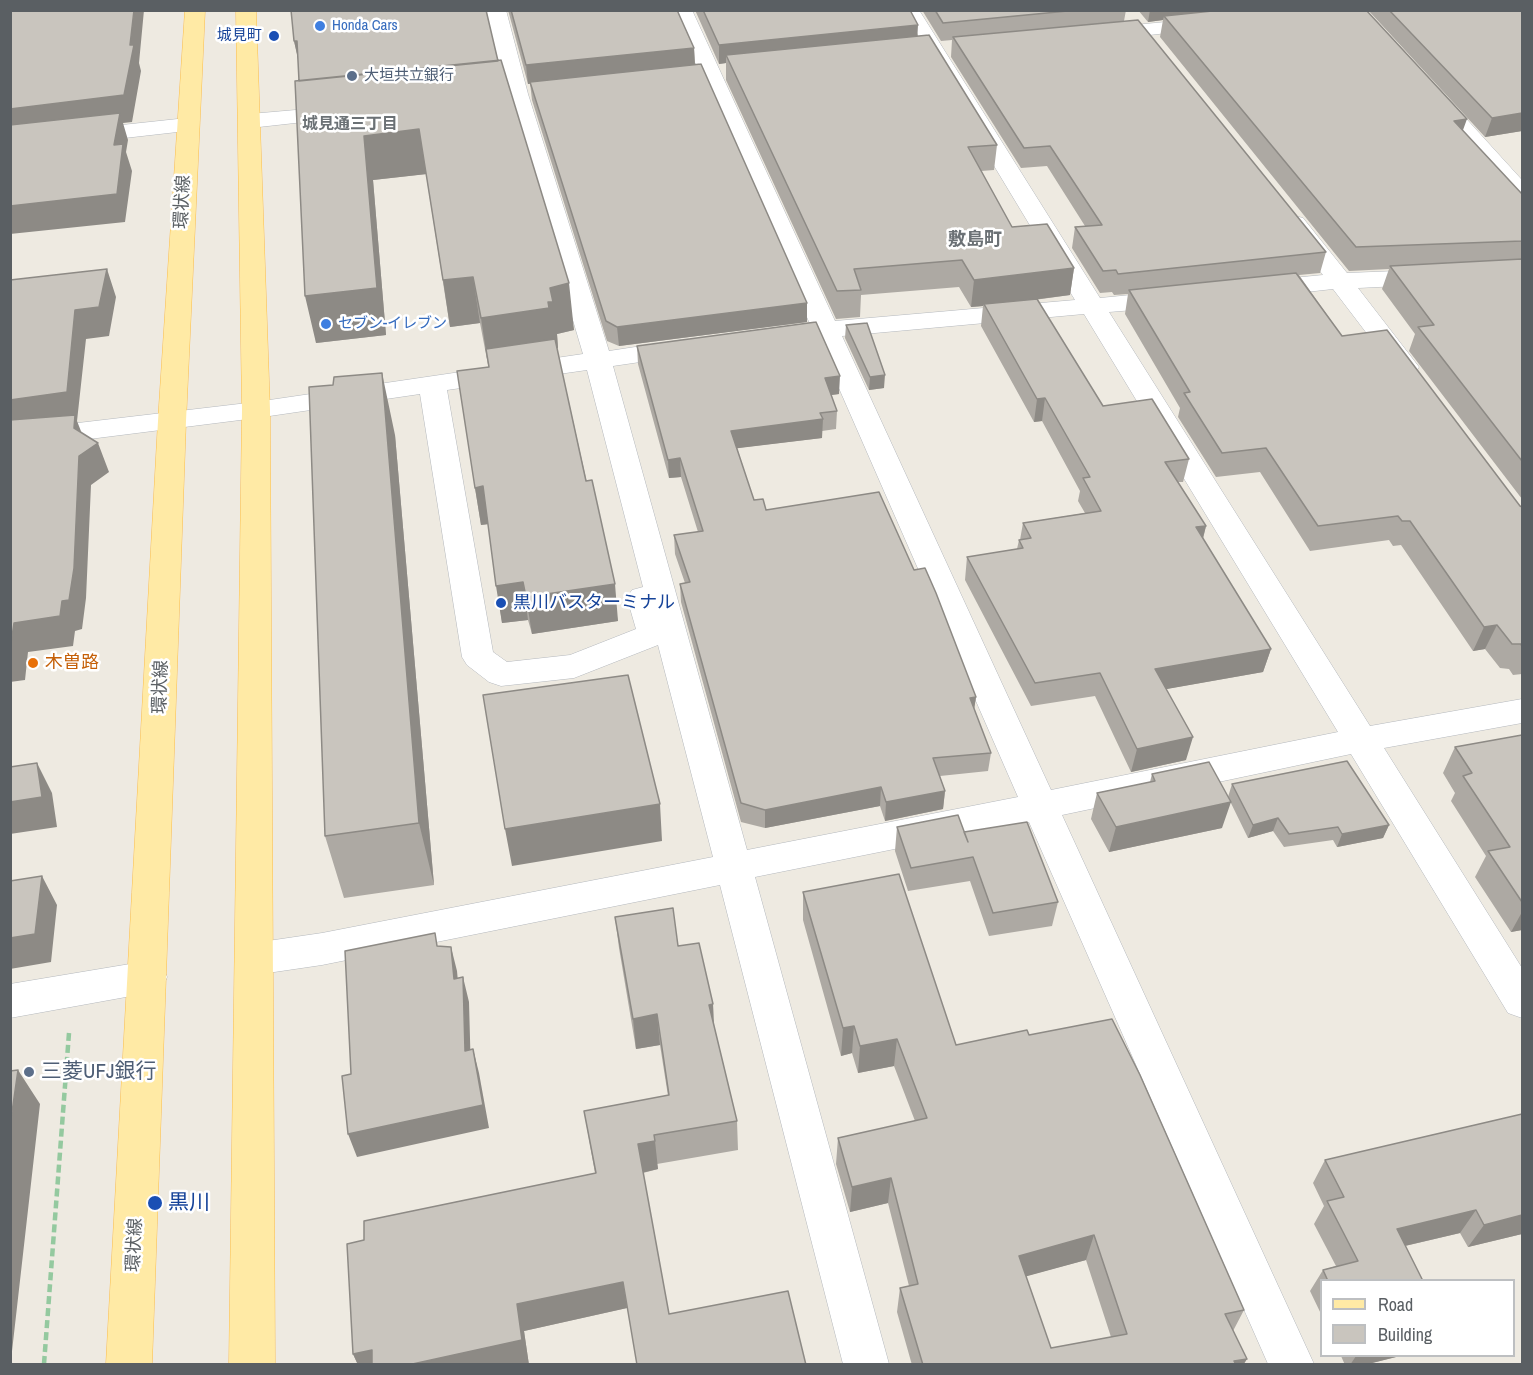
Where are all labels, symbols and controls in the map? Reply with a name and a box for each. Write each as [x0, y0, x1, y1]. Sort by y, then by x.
place label: Honda Cars [332, 17, 398, 35]
marker: Honda Cars [313, 19, 327, 33]
place label: 城見町 [217, 27, 262, 45]
marker: 城見町 [267, 29, 281, 43]
place label: 大垣共立銀行 [364, 67, 454, 85]
marker: 大垣共立銀行 [345, 69, 359, 83]
district label: 城見通三丁目 [302, 115, 398, 135]
street label: 環状線 [171, 174, 195, 230]
district label: 敷島町 [948, 229, 1002, 251]
place label: セブン-イレブン [338, 315, 447, 333]
marker: セブン-イレブン [319, 317, 333, 331]
place label: 黒川バスターミナル [513, 592, 675, 614]
marker: 黒川バスターミナル [494, 596, 508, 610]
place label: 木曽路 [45, 652, 99, 674]
marker: 木曽路 [26, 656, 40, 670]
street label: 環状線 [149, 660, 173, 714]
place label: 三菱UFJ銀行 [41, 1059, 157, 1085]
marker: 三菱UFJ銀行 [22, 1065, 36, 1079]
place label: 黒川 [168, 1190, 210, 1216]
marker: 黒川 [146, 1194, 164, 1212]
street label: 環状線 [123, 1217, 147, 1273]
legend [1320, 1279, 1515, 1357]
text: Road [1378, 1292, 1413, 1317]
text: Building [1378, 1322, 1432, 1347]

